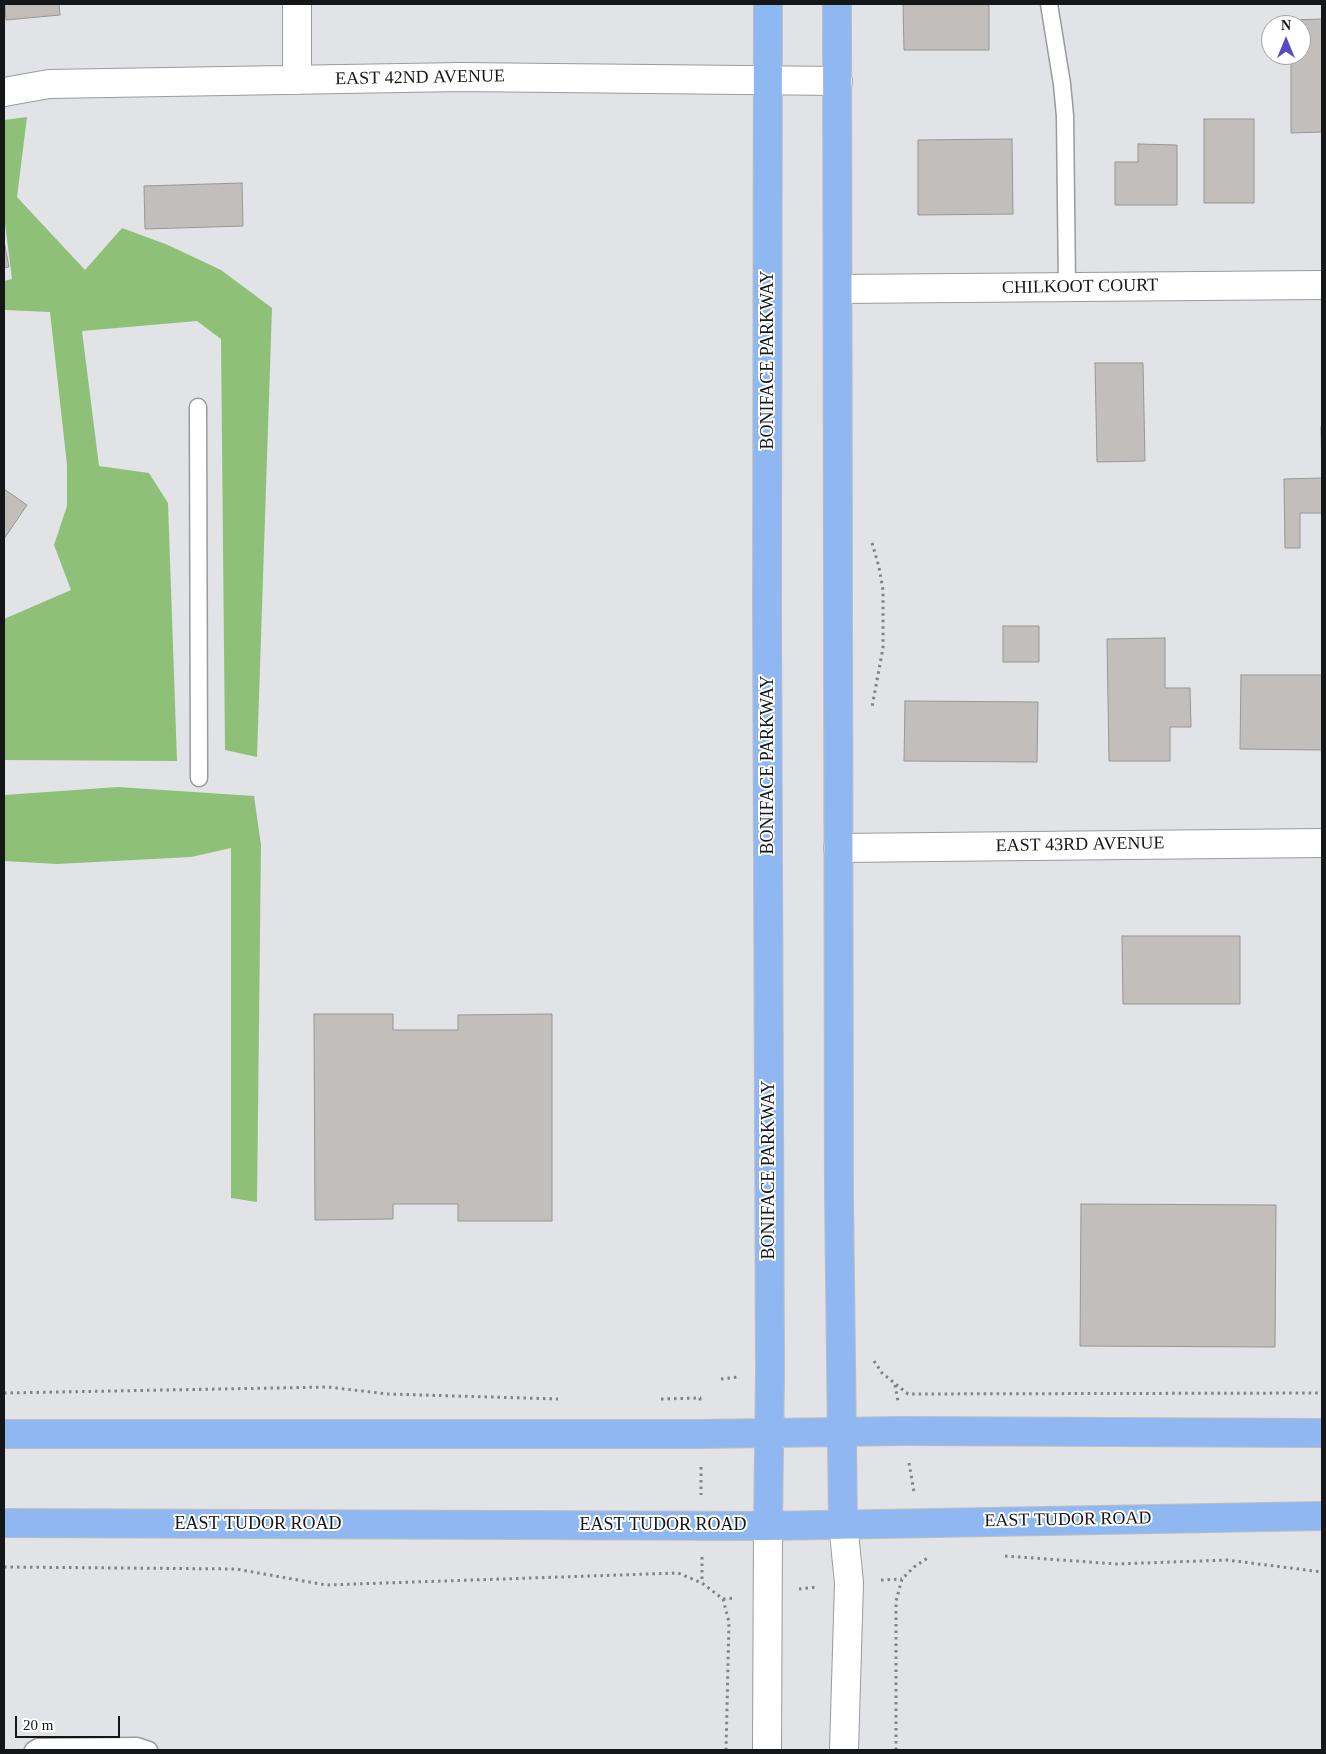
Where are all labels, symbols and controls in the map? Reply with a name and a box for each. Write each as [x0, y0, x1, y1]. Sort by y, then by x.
north arrow [1261, 15, 1311, 65]
text: N [1281, 18, 1291, 33]
street label: EAST 42ND AVENUE [335, 66, 505, 90]
street label: BONIFACE PARKWAY [757, 271, 779, 449]
street label: CHILKOOT COURT [1002, 275, 1158, 299]
street label: BONIFACE PARKWAY [757, 676, 779, 854]
street label: EAST 43RD AVENUE [995, 833, 1165, 857]
street label: BONIFACE PARKWAY [758, 1081, 780, 1259]
street label: EAST TUDOR ROAD [984, 1508, 1152, 1532]
street label: EAST TUDOR ROAD [174, 1513, 342, 1535]
street label: EAST TUDOR ROAD [579, 1514, 747, 1536]
scale bar [18, 1706, 122, 1738]
text: 20 m [23, 1717, 53, 1733]

